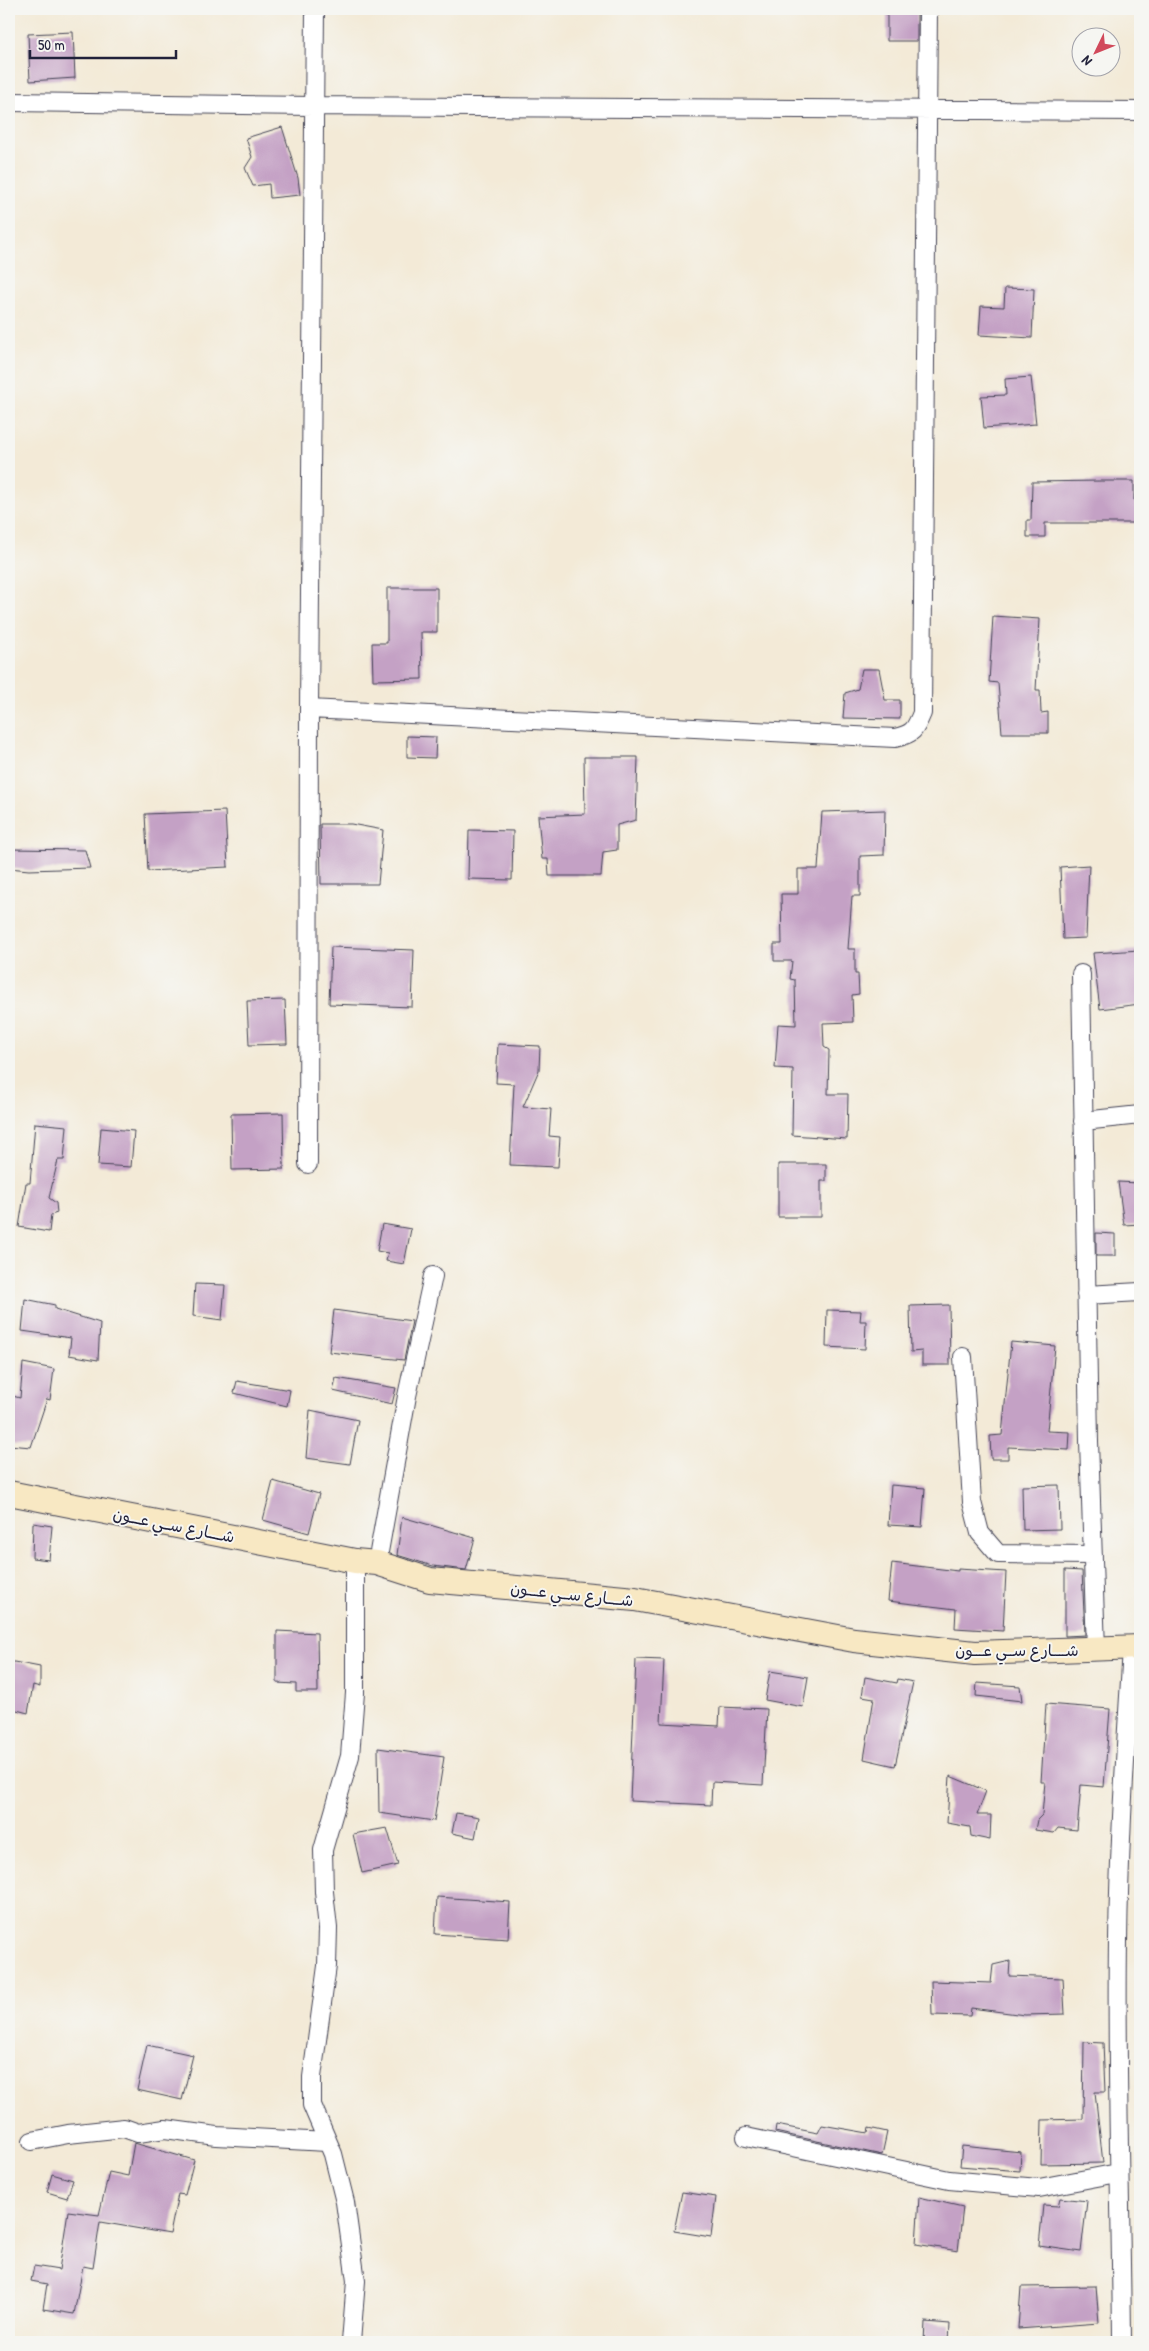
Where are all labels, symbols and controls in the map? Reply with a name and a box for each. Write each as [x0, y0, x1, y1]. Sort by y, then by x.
scale bar [30, 28, 176, 60]
north arrow [1072, 28, 1122, 78]
text: 50 m [38, 34, 65, 55]
text: N [1076, 52, 1096, 70]
street label: شــــارع ســي عـــون [111, 1502, 237, 1552]
street label: شــــارع ســي عـــون [509, 1577, 635, 1615]
street label: شــــارع ســي عـــون [955, 1639, 1079, 1665]

